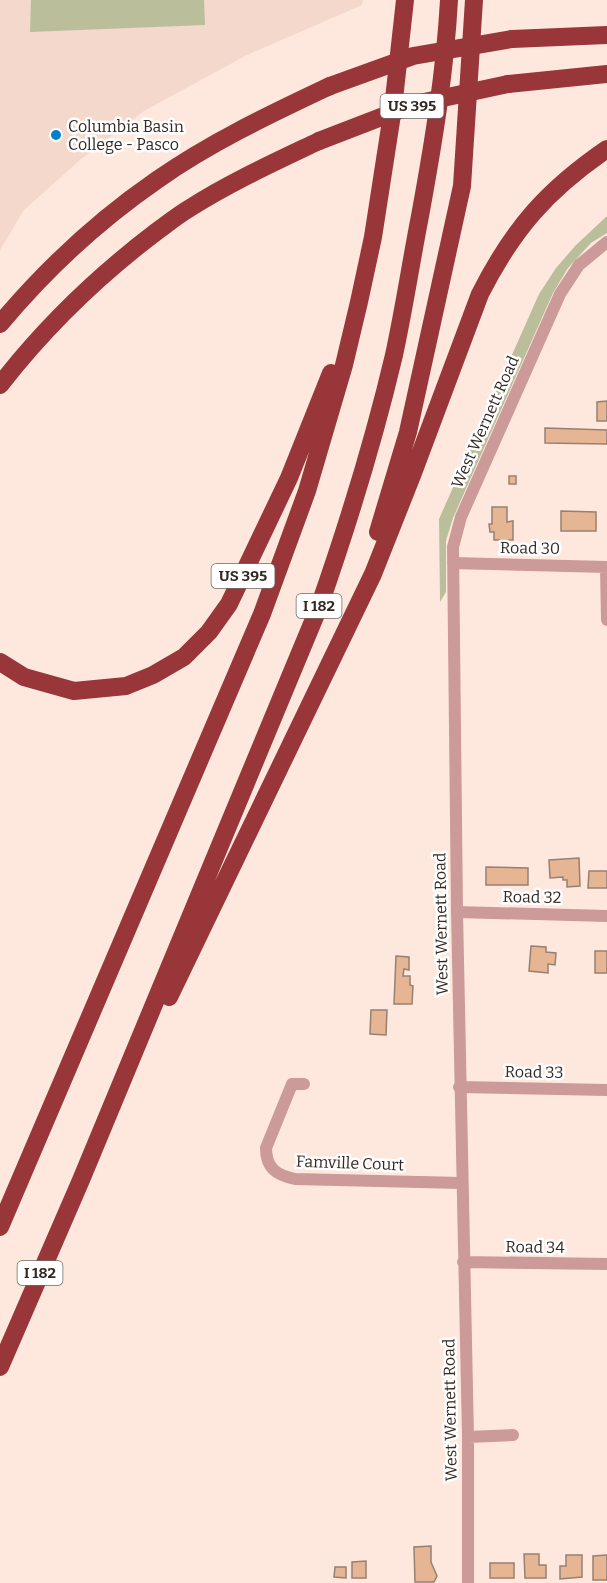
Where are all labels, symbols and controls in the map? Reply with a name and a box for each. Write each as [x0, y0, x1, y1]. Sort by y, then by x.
road number: US 395 [380, 94, 444, 118]
place label: Columbia Basin College - Pasco [68, 117, 184, 154]
marker: Columbia Basin College - Pasco [49, 128, 63, 142]
street label: West Wernett Road [447, 352, 523, 491]
street label: Road 30 [500, 538, 560, 558]
road number: US 395 [212, 564, 274, 588]
road number: I 182 [296, 594, 342, 618]
street label: West Wernett Road [430, 852, 452, 996]
street label: Road 32 [503, 887, 561, 907]
street label: Road 33 [504, 1062, 564, 1082]
street label: Famville Court [296, 1152, 405, 1174]
street label: Road 34 [505, 1237, 565, 1257]
road number: I 182 [18, 1261, 63, 1285]
street label: West Wernett Road [439, 1338, 461, 1482]

